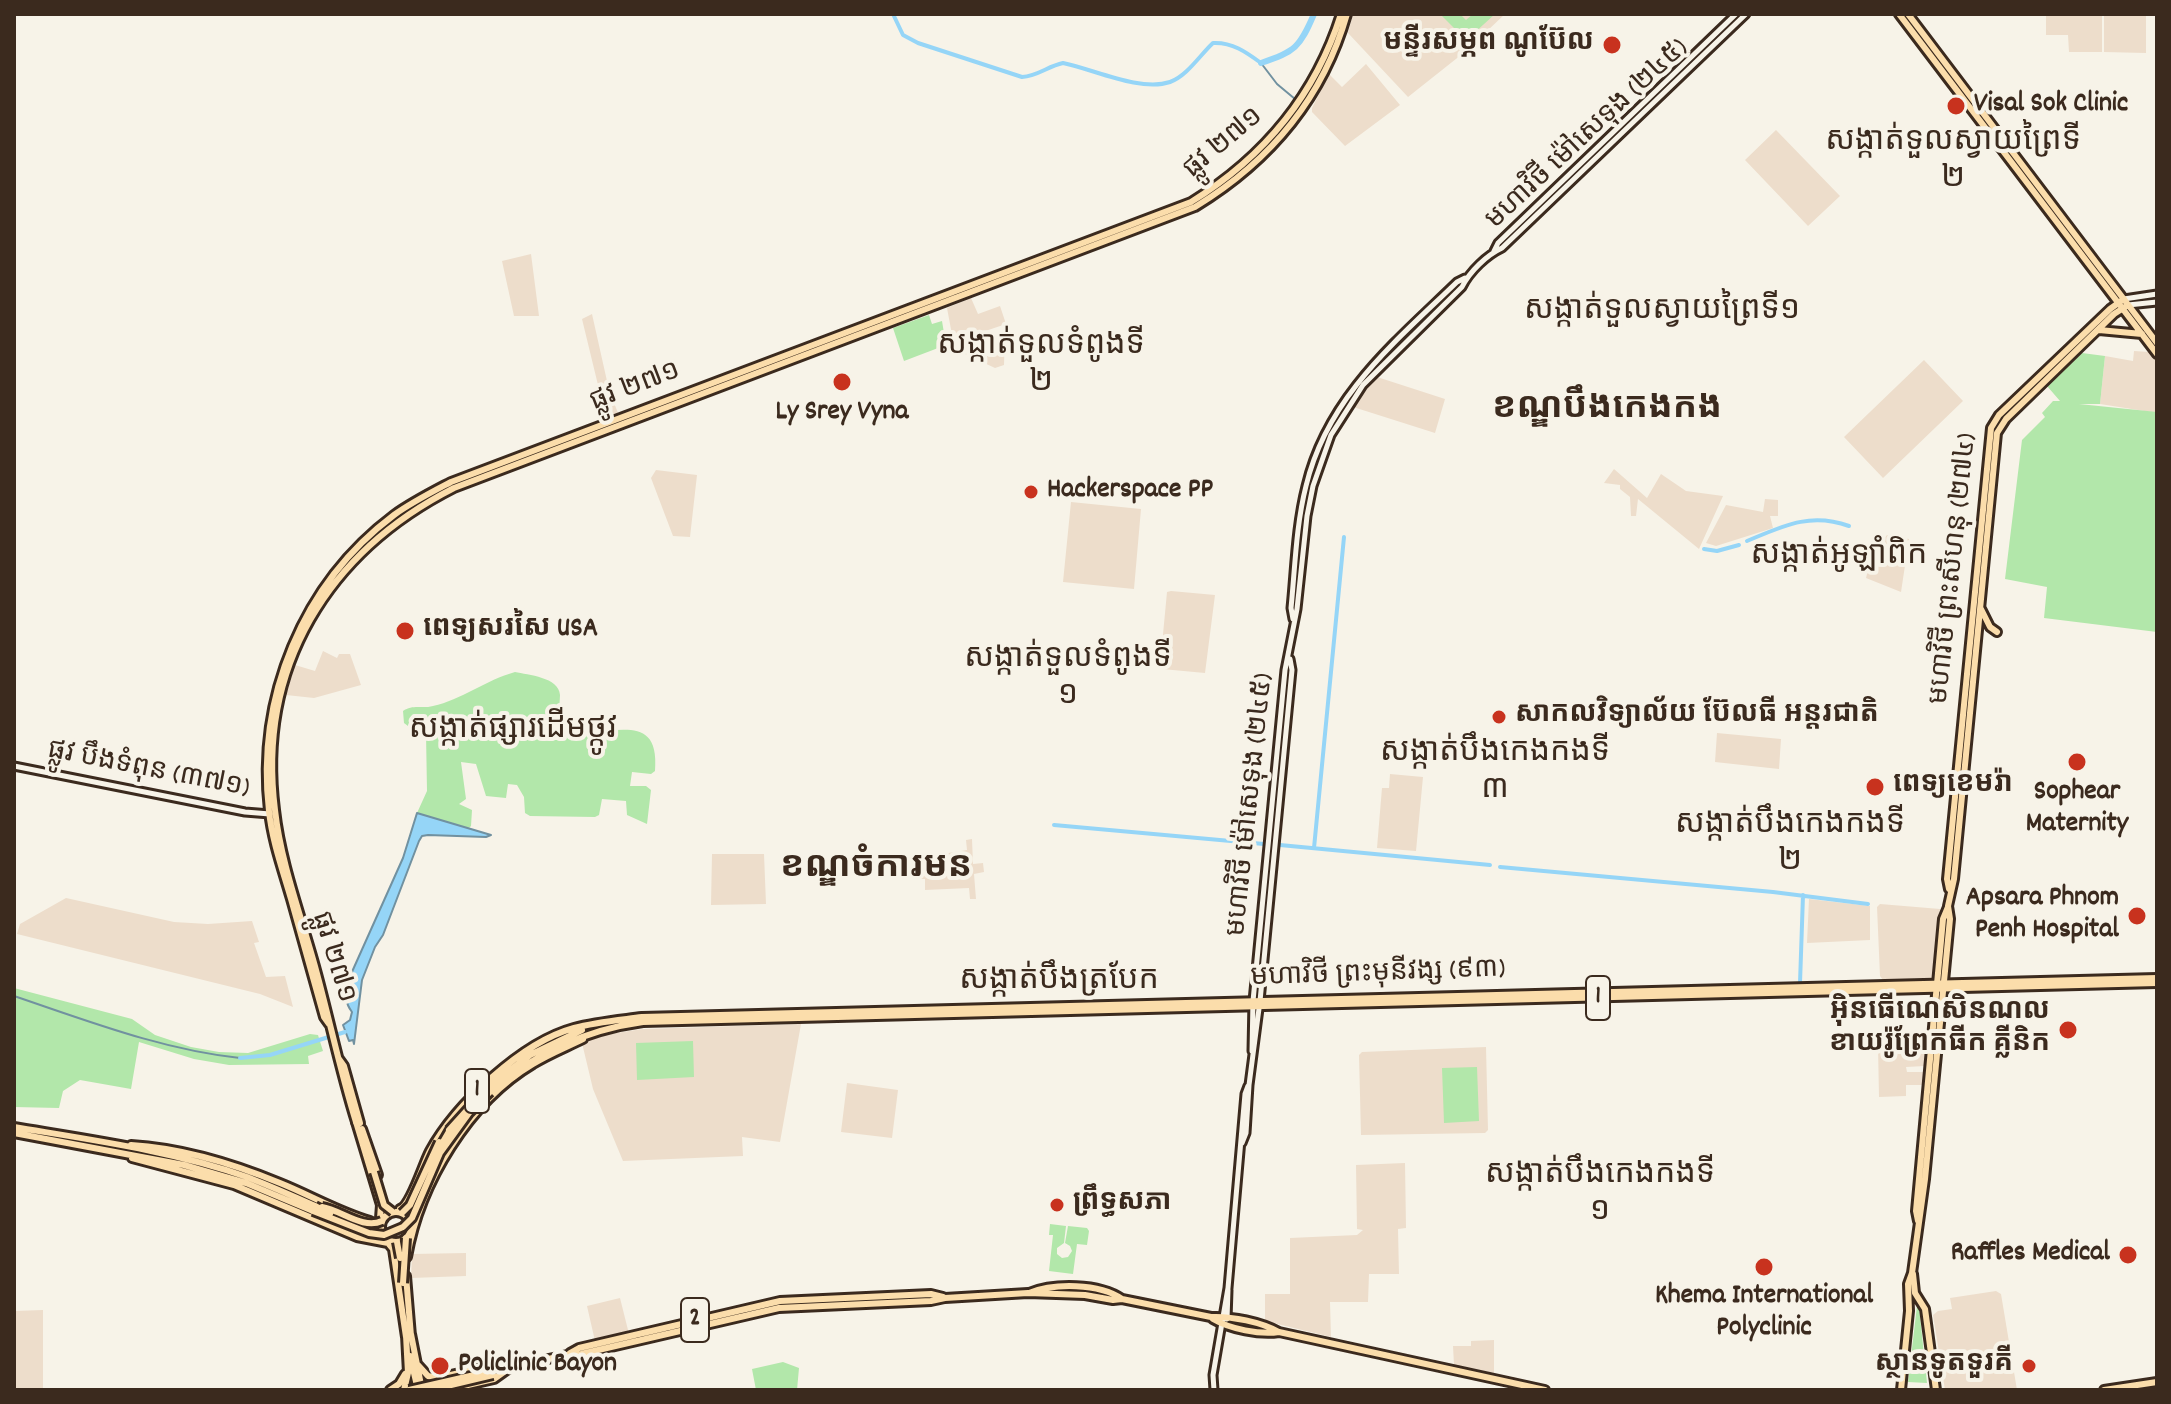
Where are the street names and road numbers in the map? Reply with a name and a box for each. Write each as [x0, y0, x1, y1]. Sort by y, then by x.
street label: មហាវិថី ម៉ៅសេទុង (២៤៥) [1481, 33, 1697, 239]
street label: ផ្លូវ ២៧១ [1178, 102, 1272, 188]
street label: ផ្លូវ ២៧១ [586, 356, 686, 422]
street label: មហាវិថី ព្រះសីហនុ (២៧៤) [1925, 432, 1987, 706]
street label: មហាវិថី ម៉ៅសេទុង (២៤៥) [1222, 672, 1284, 938]
street label: ផ្លូវ បឹងទំពុន (៣៧១) [44, 736, 252, 808]
street label: ផ្លូវ ២៧១ [301, 908, 361, 1008]
street label: មហាវិថី ព្រះមុនីវង្ស (៩៣) [1250, 955, 1506, 997]
road number: 1 [1586, 976, 1610, 1020]
road number: 1 [465, 1069, 489, 1113]
road number: 2 [681, 1298, 709, 1342]

